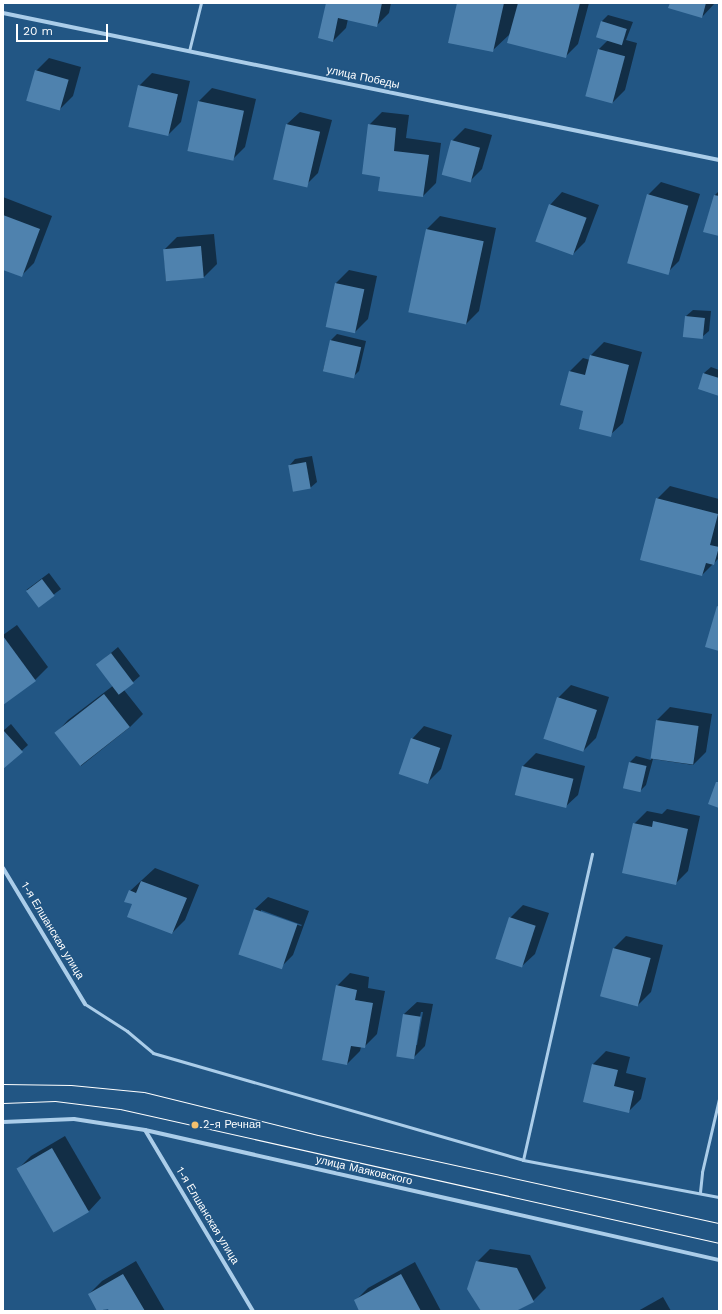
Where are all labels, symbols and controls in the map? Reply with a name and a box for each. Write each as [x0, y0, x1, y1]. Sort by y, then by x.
scale bar [18, 16, 110, 42]
text: 20 m [23, 24, 53, 38]
street label: улица Победы [325, 64, 401, 92]
street label: 1-я Елшанская улица [18, 880, 86, 982]
place label: 2-я Речная [203, 1118, 261, 1132]
marker: 2-я Речная [190, 1120, 200, 1130]
street label: улица Маяковского [314, 1153, 414, 1189]
street label: 1-я Елшанская улица [173, 1165, 241, 1267]

